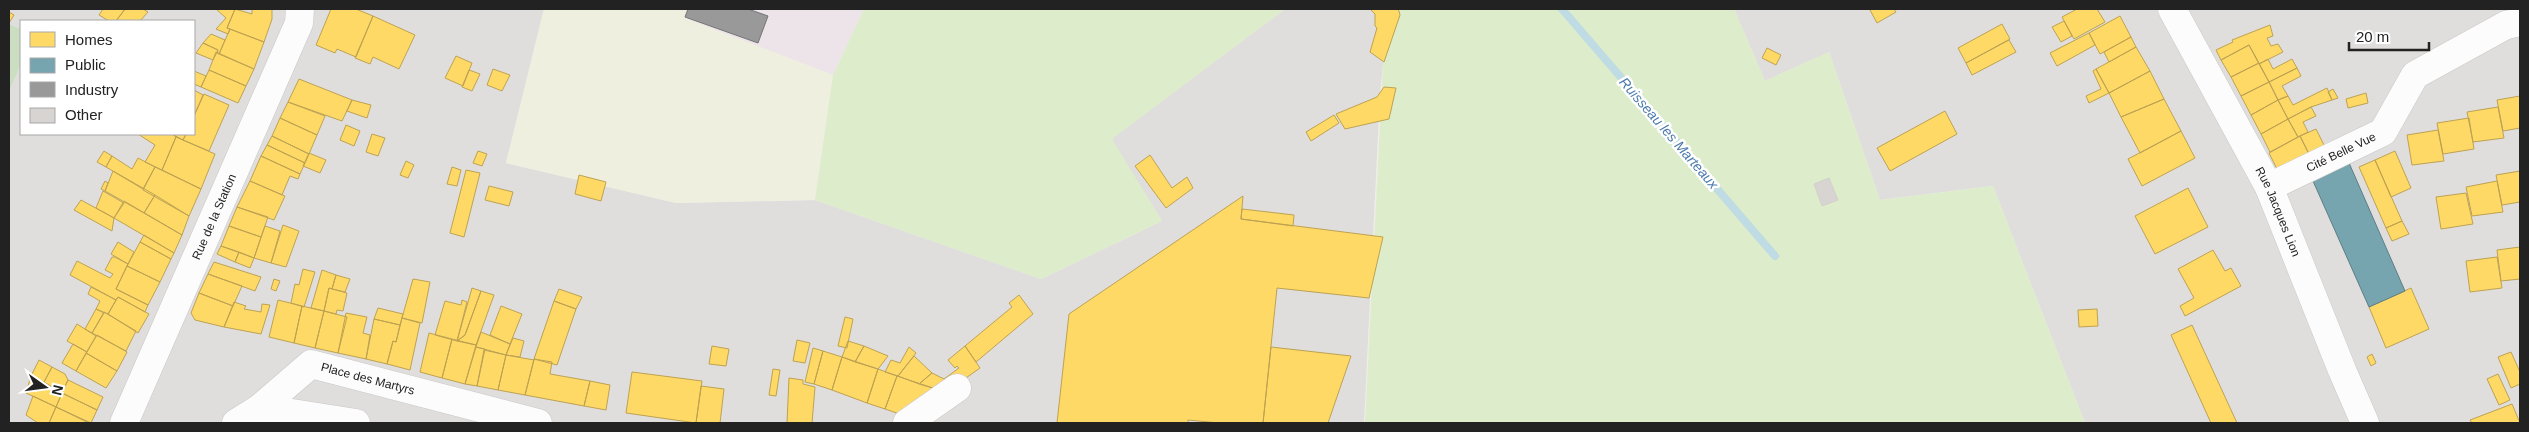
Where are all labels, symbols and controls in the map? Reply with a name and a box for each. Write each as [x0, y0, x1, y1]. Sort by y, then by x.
legend [20, 20, 195, 135]
scale bar [2349, 20, 2429, 52]
text: 20 m [2356, 28, 2389, 45]
text: Homes [65, 31, 113, 48]
text: Public [65, 56, 106, 73]
water label: Ruisseau les Marteaux [1616, 74, 1722, 193]
text: Industry [65, 81, 119, 98]
text: Other [65, 106, 103, 123]
street label: Cité Belle Vue [2304, 129, 2378, 175]
street label: Rue Jacques Lion [2252, 164, 2303, 259]
street label: Rue de la Station [189, 172, 239, 262]
street label: Place des Martyrs [319, 360, 416, 398]
north arrow [20, 362, 70, 412]
text: N [49, 383, 67, 397]

